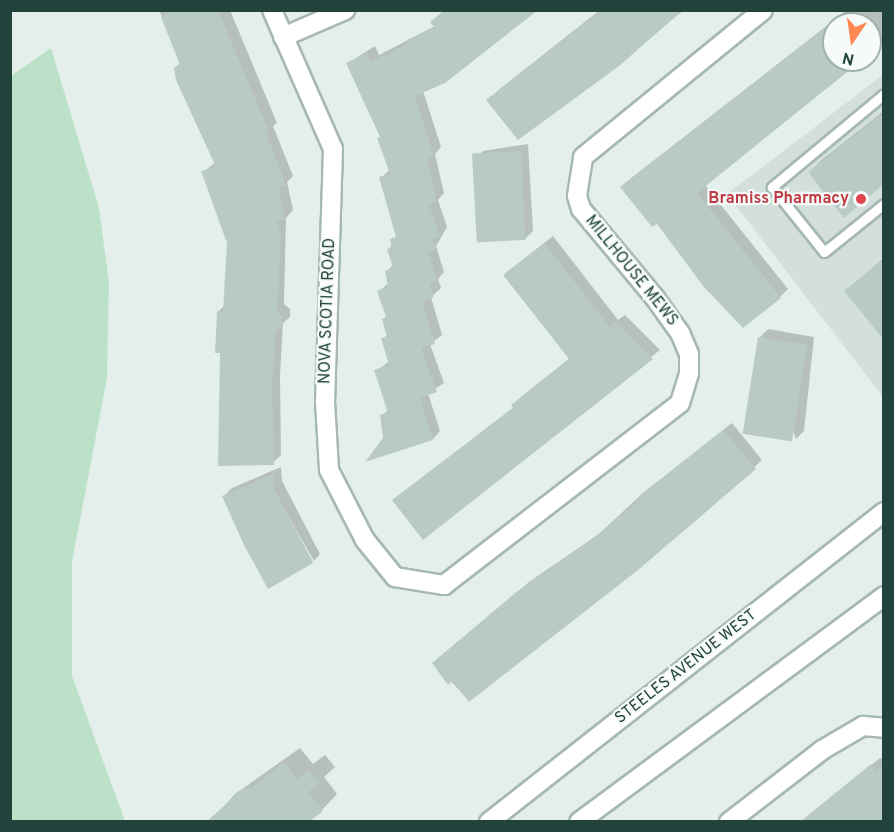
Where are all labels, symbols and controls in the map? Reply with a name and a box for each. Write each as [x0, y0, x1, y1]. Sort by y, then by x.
north arrow [822, 12, 882, 72]
text: N [841, 47, 856, 69]
place label: Bramiss Pharmacy [708, 189, 849, 209]
marker: Bramiss Pharmacy [854, 192, 868, 206]
street label: MILLHOUSE MEWS [580, 212, 682, 330]
street label: NOVA SCOTIA ROAD [316, 237, 340, 385]
street label: STEELES AVENUE WEST [611, 605, 761, 729]

